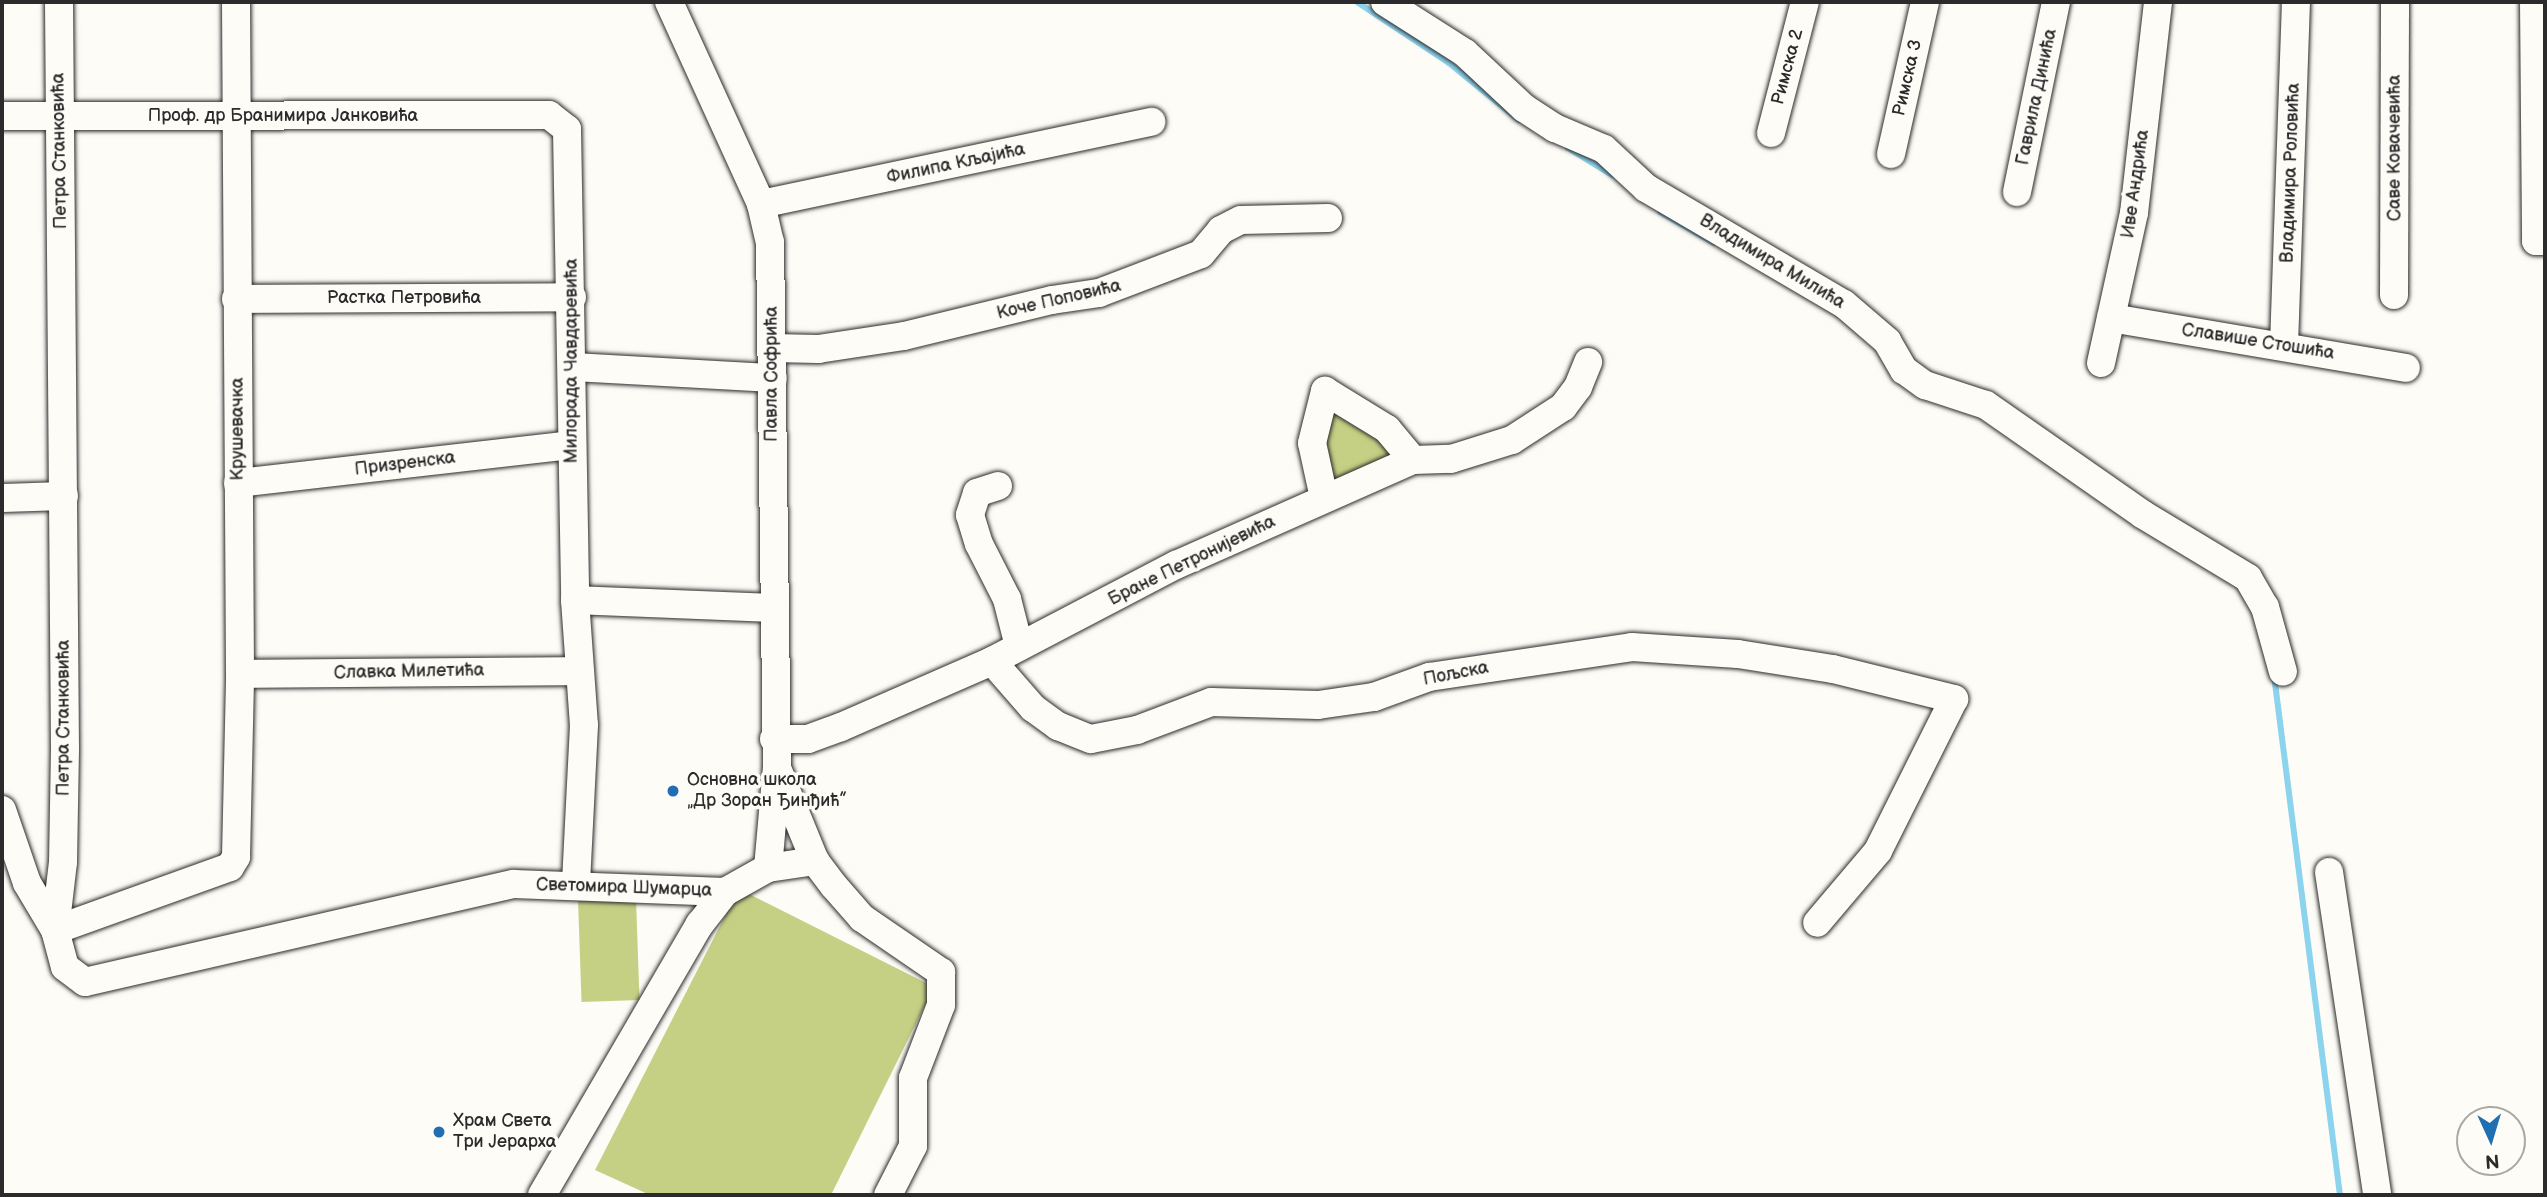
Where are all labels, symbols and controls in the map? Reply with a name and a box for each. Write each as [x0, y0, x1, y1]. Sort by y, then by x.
street label: Римска 2 [1768, 27, 1808, 107]
street label: Гаврила Динића [2012, 27, 2062, 167]
street label: Римска 3 [1889, 38, 1927, 118]
street label: Петра Станковића [48, 73, 72, 229]
street label: Саве Ковачевића [2384, 75, 2406, 221]
street label: Владимира Роловића [2277, 83, 2305, 263]
street label: Проф. др Бранимира Јанковића [148, 105, 418, 127]
street label: Иве Андрића [2118, 128, 2154, 240]
street label: Филипа Кљајића [885, 139, 1027, 189]
street label: Владимира Милића [1695, 210, 1849, 314]
street label: Милорада Чавдаревића [561, 259, 583, 463]
street label: Коче Поповића [995, 275, 1123, 325]
street label: Растка Петровића [327, 287, 481, 309]
street label: Павла Софрића [761, 306, 783, 442]
street label: Славише Стошића [2180, 319, 2336, 365]
street label: Крушевачка [227, 377, 249, 481]
street label: Призренска [353, 447, 457, 481]
street label: Бране Петронијевића [1105, 511, 1279, 611]
street label: Петра Станковића [53, 640, 75, 796]
street label: Пољска [1421, 657, 1491, 691]
street label: Славка Милетића [334, 660, 484, 684]
place label: Основна школа „Др Зоран Ђинђић” [687, 770, 847, 812]
marker: Основна школа „Др Зоран Ђинђић” [665, 783, 681, 799]
street label: Светомира Шумарца [536, 874, 712, 902]
north arrow [2456, 1106, 2526, 1176]
place label: Храм Света Три Јерарха [453, 1111, 556, 1154]
marker: Храм Света Три Јерарха [431, 1124, 447, 1140]
text: N [2484, 1148, 2500, 1172]

